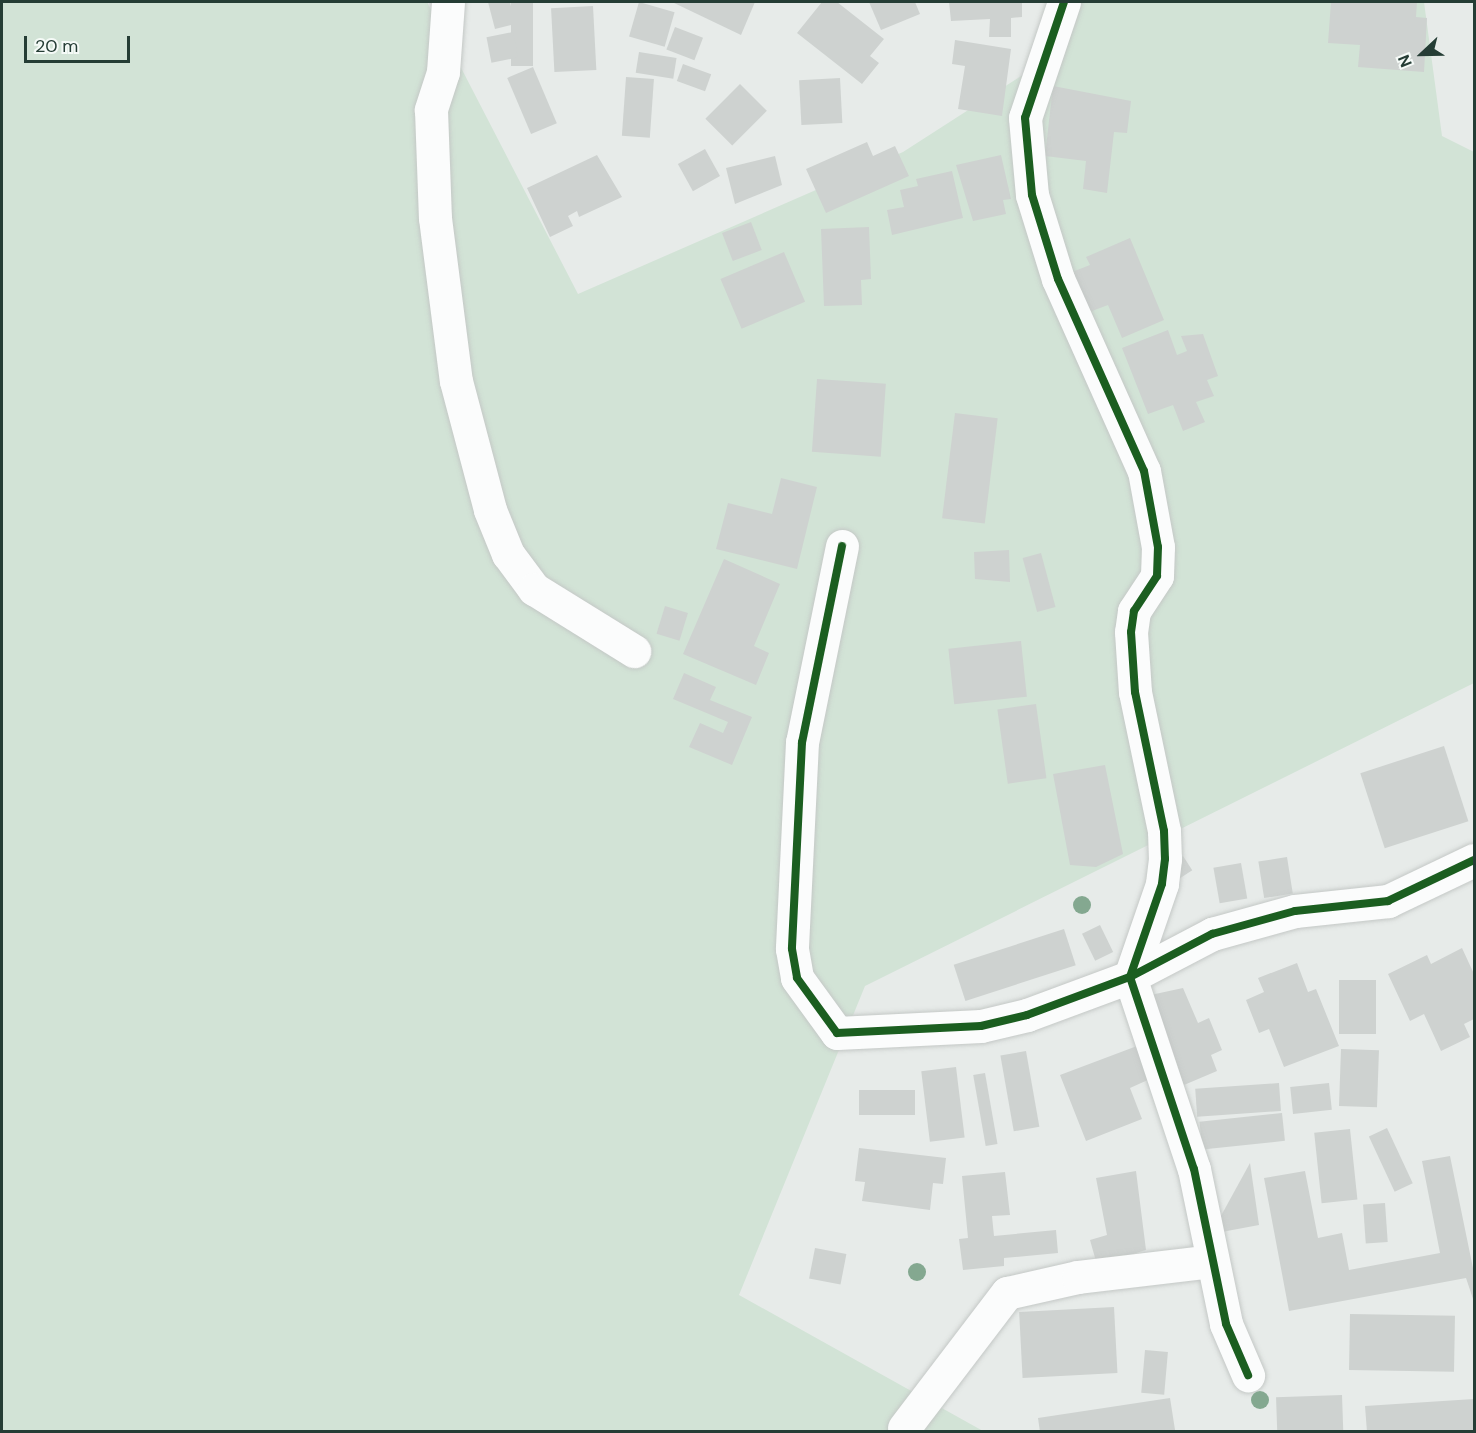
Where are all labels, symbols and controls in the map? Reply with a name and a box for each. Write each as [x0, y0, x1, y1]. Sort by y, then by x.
scale bar [27, 24, 134, 62]
north arrow [1392, 24, 1452, 84]
text: 20 m [35, 34, 78, 58]
text: N [1393, 52, 1417, 70]

